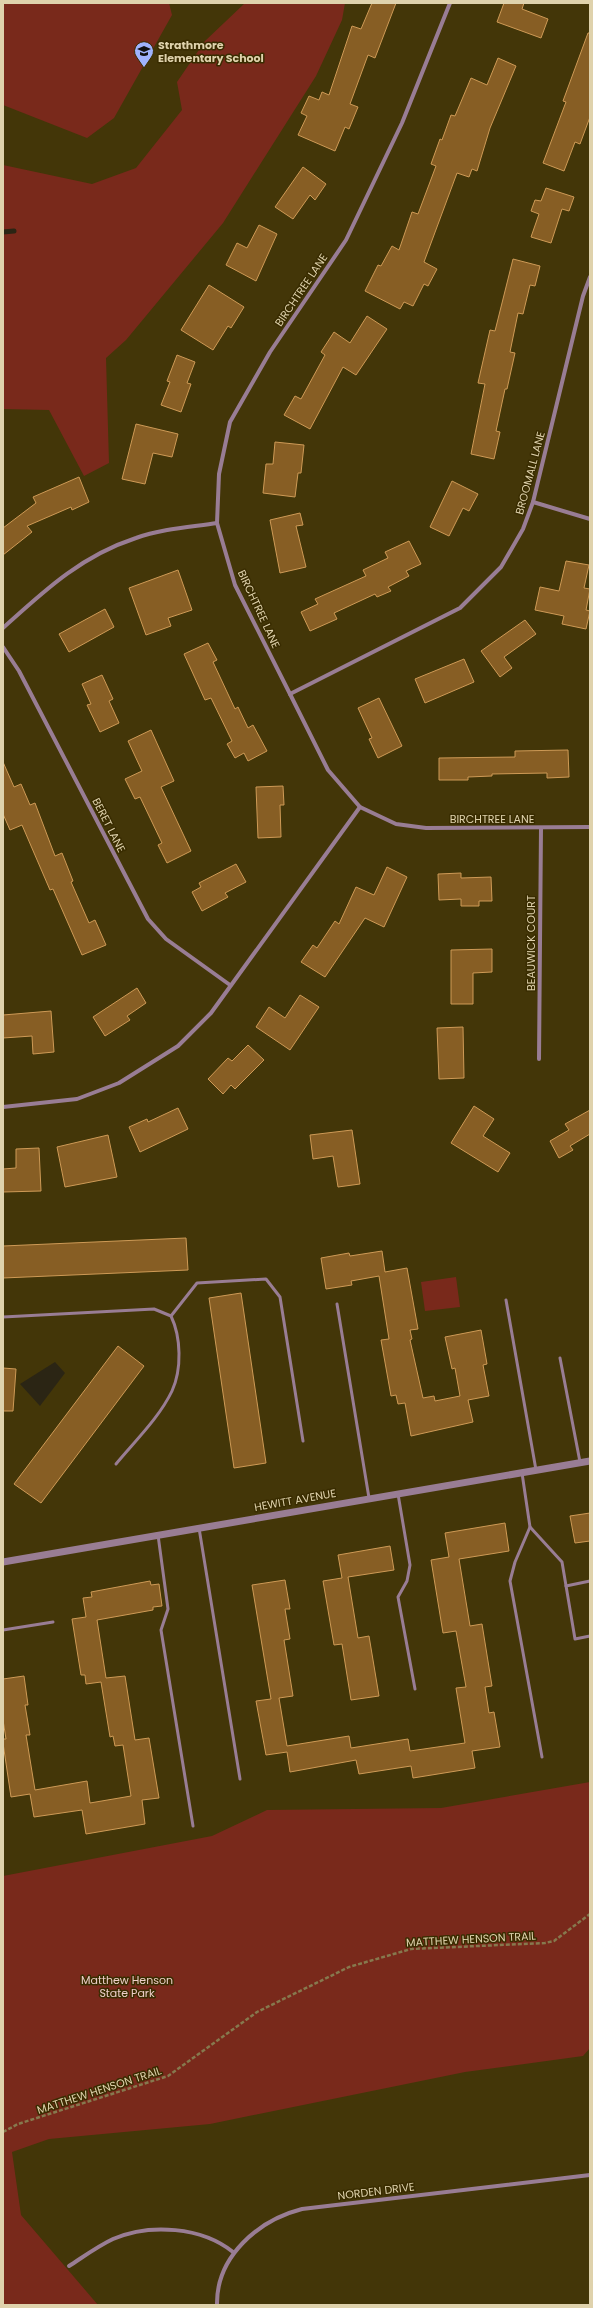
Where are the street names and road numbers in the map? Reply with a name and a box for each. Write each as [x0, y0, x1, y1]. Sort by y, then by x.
street label: BIRCHTREE LANE [271, 250, 331, 330]
street label: BROOMALL LANE [511, 430, 549, 516]
street label: BIRCHTREE LANE [234, 567, 284, 651]
street label: BERET LANE [88, 795, 130, 855]
street label: BIRCHTREE LANE [450, 811, 534, 827]
street label: BEAUWICK COURT [523, 895, 539, 991]
street label: HEWITT AVENUE [253, 1485, 337, 1515]
street label: MATTHEW HENSON TRAIL [406, 1928, 537, 1950]
street label: MATTHEW HENSON TRAIL [35, 2062, 164, 2118]
street label: NORDEN DRIVE [337, 2178, 415, 2204]

